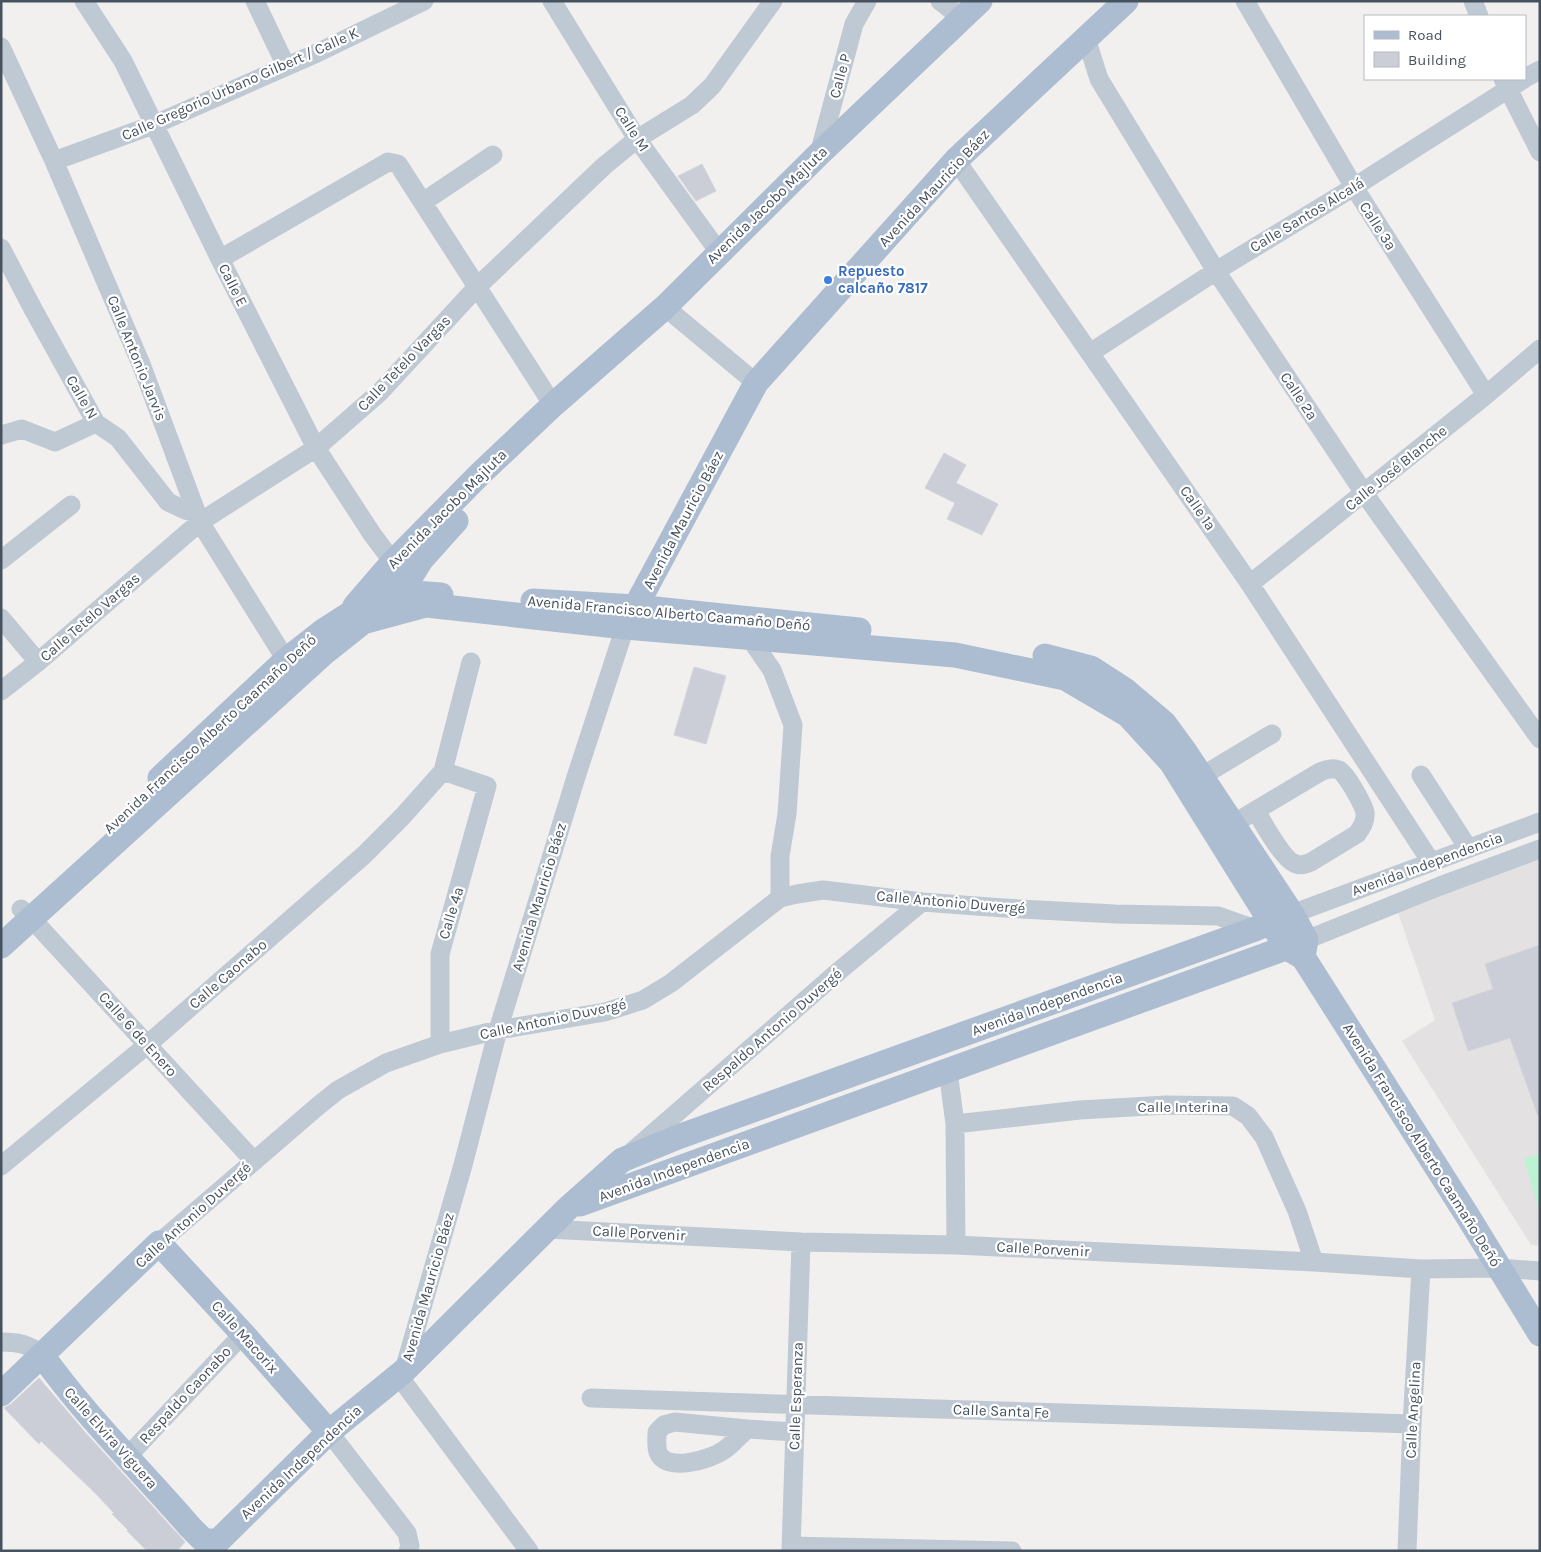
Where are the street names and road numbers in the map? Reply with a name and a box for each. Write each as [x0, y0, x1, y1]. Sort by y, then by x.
street label: Calle Gregorio Urbano Gilbert / Calle K [119, 23, 361, 145]
street label: Calle P [825, 52, 855, 100]
street label: Calle M [611, 103, 653, 155]
street label: Avenida Mauricio Báez [875, 126, 993, 250]
street label: Avenida Jacobo Majluta [703, 142, 831, 268]
street label: Calle Santos Alcalá [1247, 174, 1367, 256]
street label: Calle 3ª [1356, 198, 1400, 254]
street label: Calle E [215, 261, 251, 309]
street label: Calle Antonio Jarvis [104, 293, 170, 423]
street label: Calle Tetelo Vargas [354, 311, 454, 415]
street label: Calle 2ª [1276, 369, 1322, 423]
street label: Calle N [62, 372, 102, 422]
street label: Calle José Blanche [1341, 421, 1451, 515]
street label: Avenida Jacobo Majluta [384, 446, 510, 572]
street label: Avenida Mauricio Báez [639, 448, 727, 592]
street label: Calle 1ª [1176, 482, 1220, 534]
street label: Calle Tetelo Vargas [36, 569, 144, 665]
street label: Avenida Francisco Alberto Caamaño Deñó [527, 592, 811, 634]
street label: Avenida Francisco Alberto Caamaño Deñó [100, 631, 320, 837]
street label: Avenida Mauricio Báez [508, 821, 570, 973]
street label: Avenida Independencia [1349, 828, 1505, 900]
street label: Calle 4ª [435, 885, 467, 941]
street label: Calle Antonio Duvergé [876, 887, 1026, 917]
street label: Calle Caonabo [185, 935, 271, 1013]
street label: Respaldo Antonio Duvergé [699, 964, 845, 1096]
street label: Avenida Independencia [969, 968, 1125, 1040]
street label: Calle 6 de Enero [95, 988, 181, 1080]
street label: Calle Antonio Duvergé [478, 995, 628, 1043]
street label: Avenida Francisco Alberto Caamaño Deñó [1339, 1020, 1505, 1270]
street label: Calle Interina [1138, 1098, 1228, 1116]
street label: Avenida Independencia [596, 1134, 752, 1206]
street label: Calle Antonio Duvergé [131, 1158, 255, 1272]
street label: Avenida Mauricio Báez [398, 1210, 458, 1364]
street label: Calle Porvenir [592, 1222, 687, 1244]
street label: Calle Porvenir [996, 1238, 1091, 1260]
street label: Calle Macorix [208, 1297, 283, 1377]
street label: Calle Esperanza [785, 1342, 807, 1450]
street label: Respaldo Caonabo [135, 1343, 235, 1447]
street label: Calle Angelina [1401, 1361, 1425, 1459]
street label: Calle Elvira Viguera [61, 1383, 161, 1493]
street label: Calle Santa Fe [953, 1400, 1049, 1422]
street label: Avenida Independencia [237, 1401, 365, 1523]

